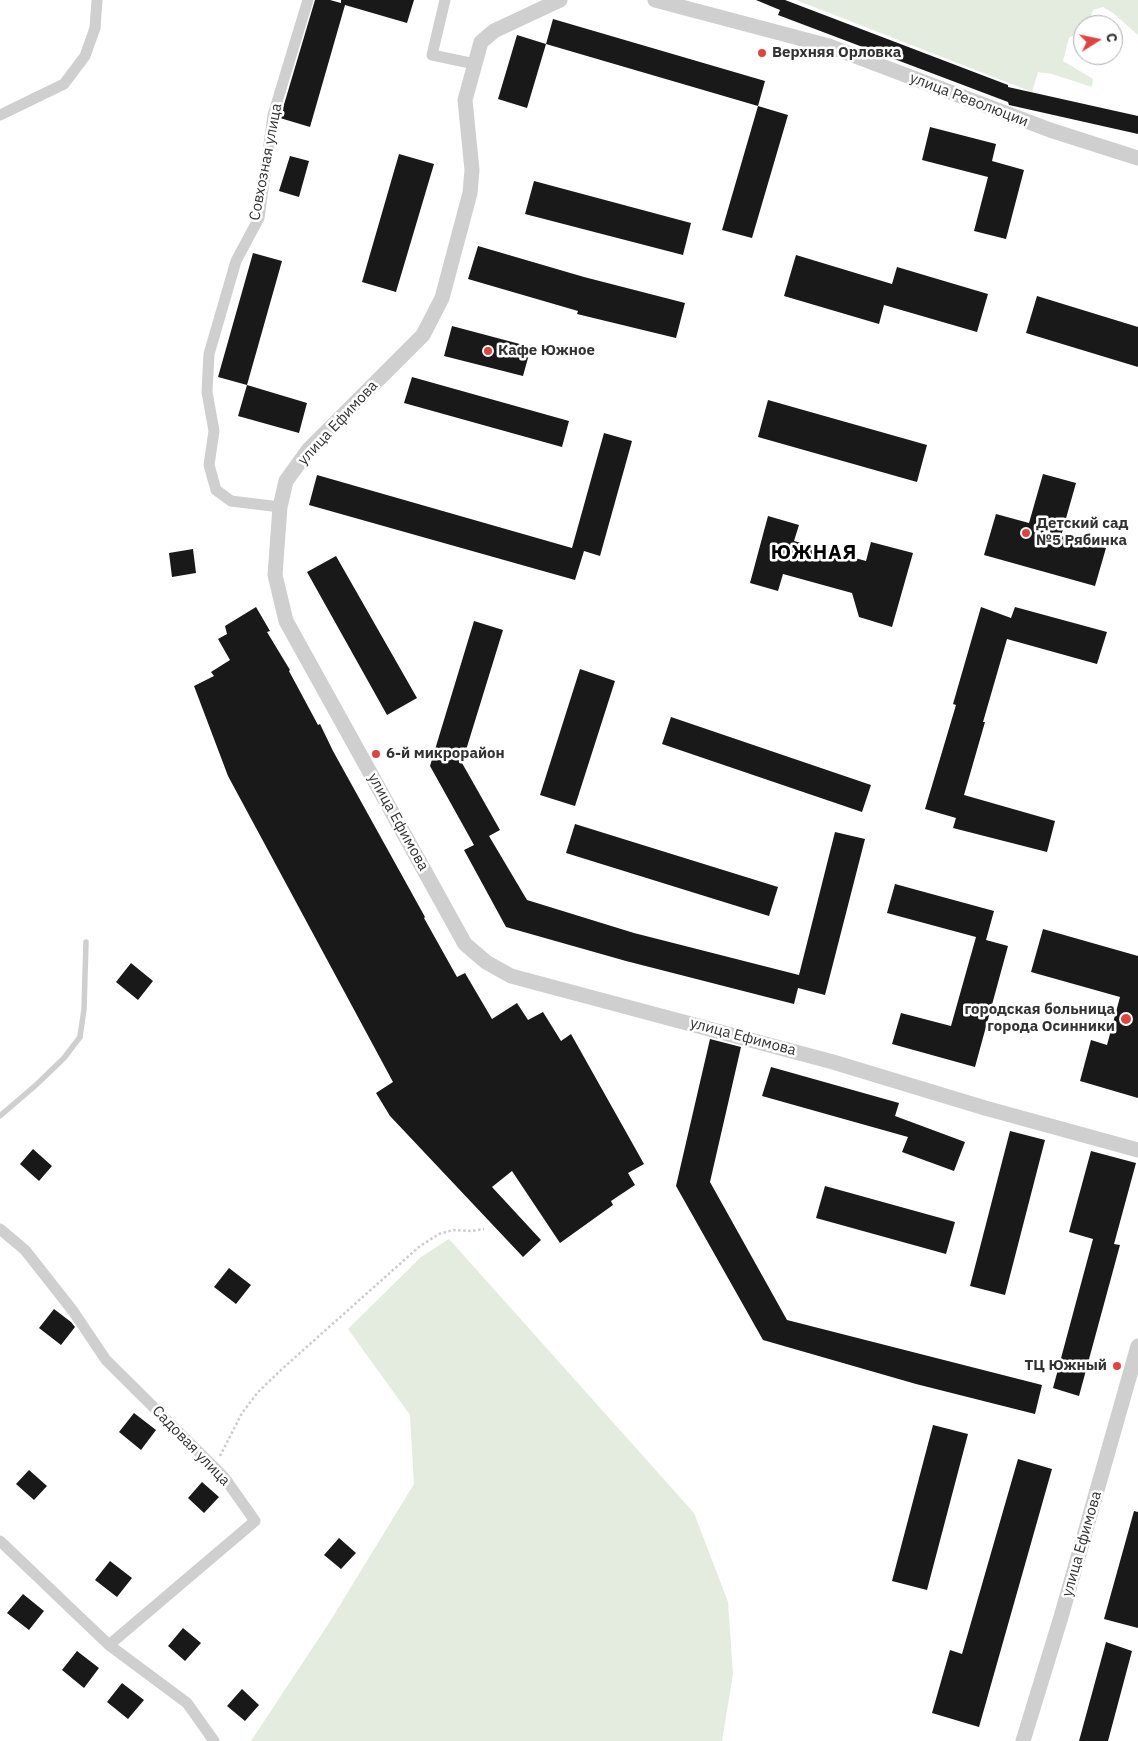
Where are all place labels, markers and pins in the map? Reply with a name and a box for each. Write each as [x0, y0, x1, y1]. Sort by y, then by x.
place label: Верхняя Орловка [772, 44, 901, 62]
marker: Верхняя Орловка [756, 47, 768, 59]
place label: Кафе Южное [498, 342, 595, 360]
marker: Кафе Южное [482, 345, 494, 357]
place label: Детский сад №5 Рябинка [1036, 515, 1128, 550]
marker: Детский сад №5 Рябинка [1020, 527, 1032, 539]
place label: 6-й микрорайон [386, 745, 505, 763]
marker: 6-й микрорайон [370, 748, 382, 760]
place label: городская больница города Осинники [965, 1001, 1115, 1036]
marker: городская больница города Осинники [1119, 1012, 1133, 1026]
place label: ТЦ Южный [1025, 1357, 1107, 1375]
marker: ТЦ Южный [1111, 1360, 1123, 1372]

